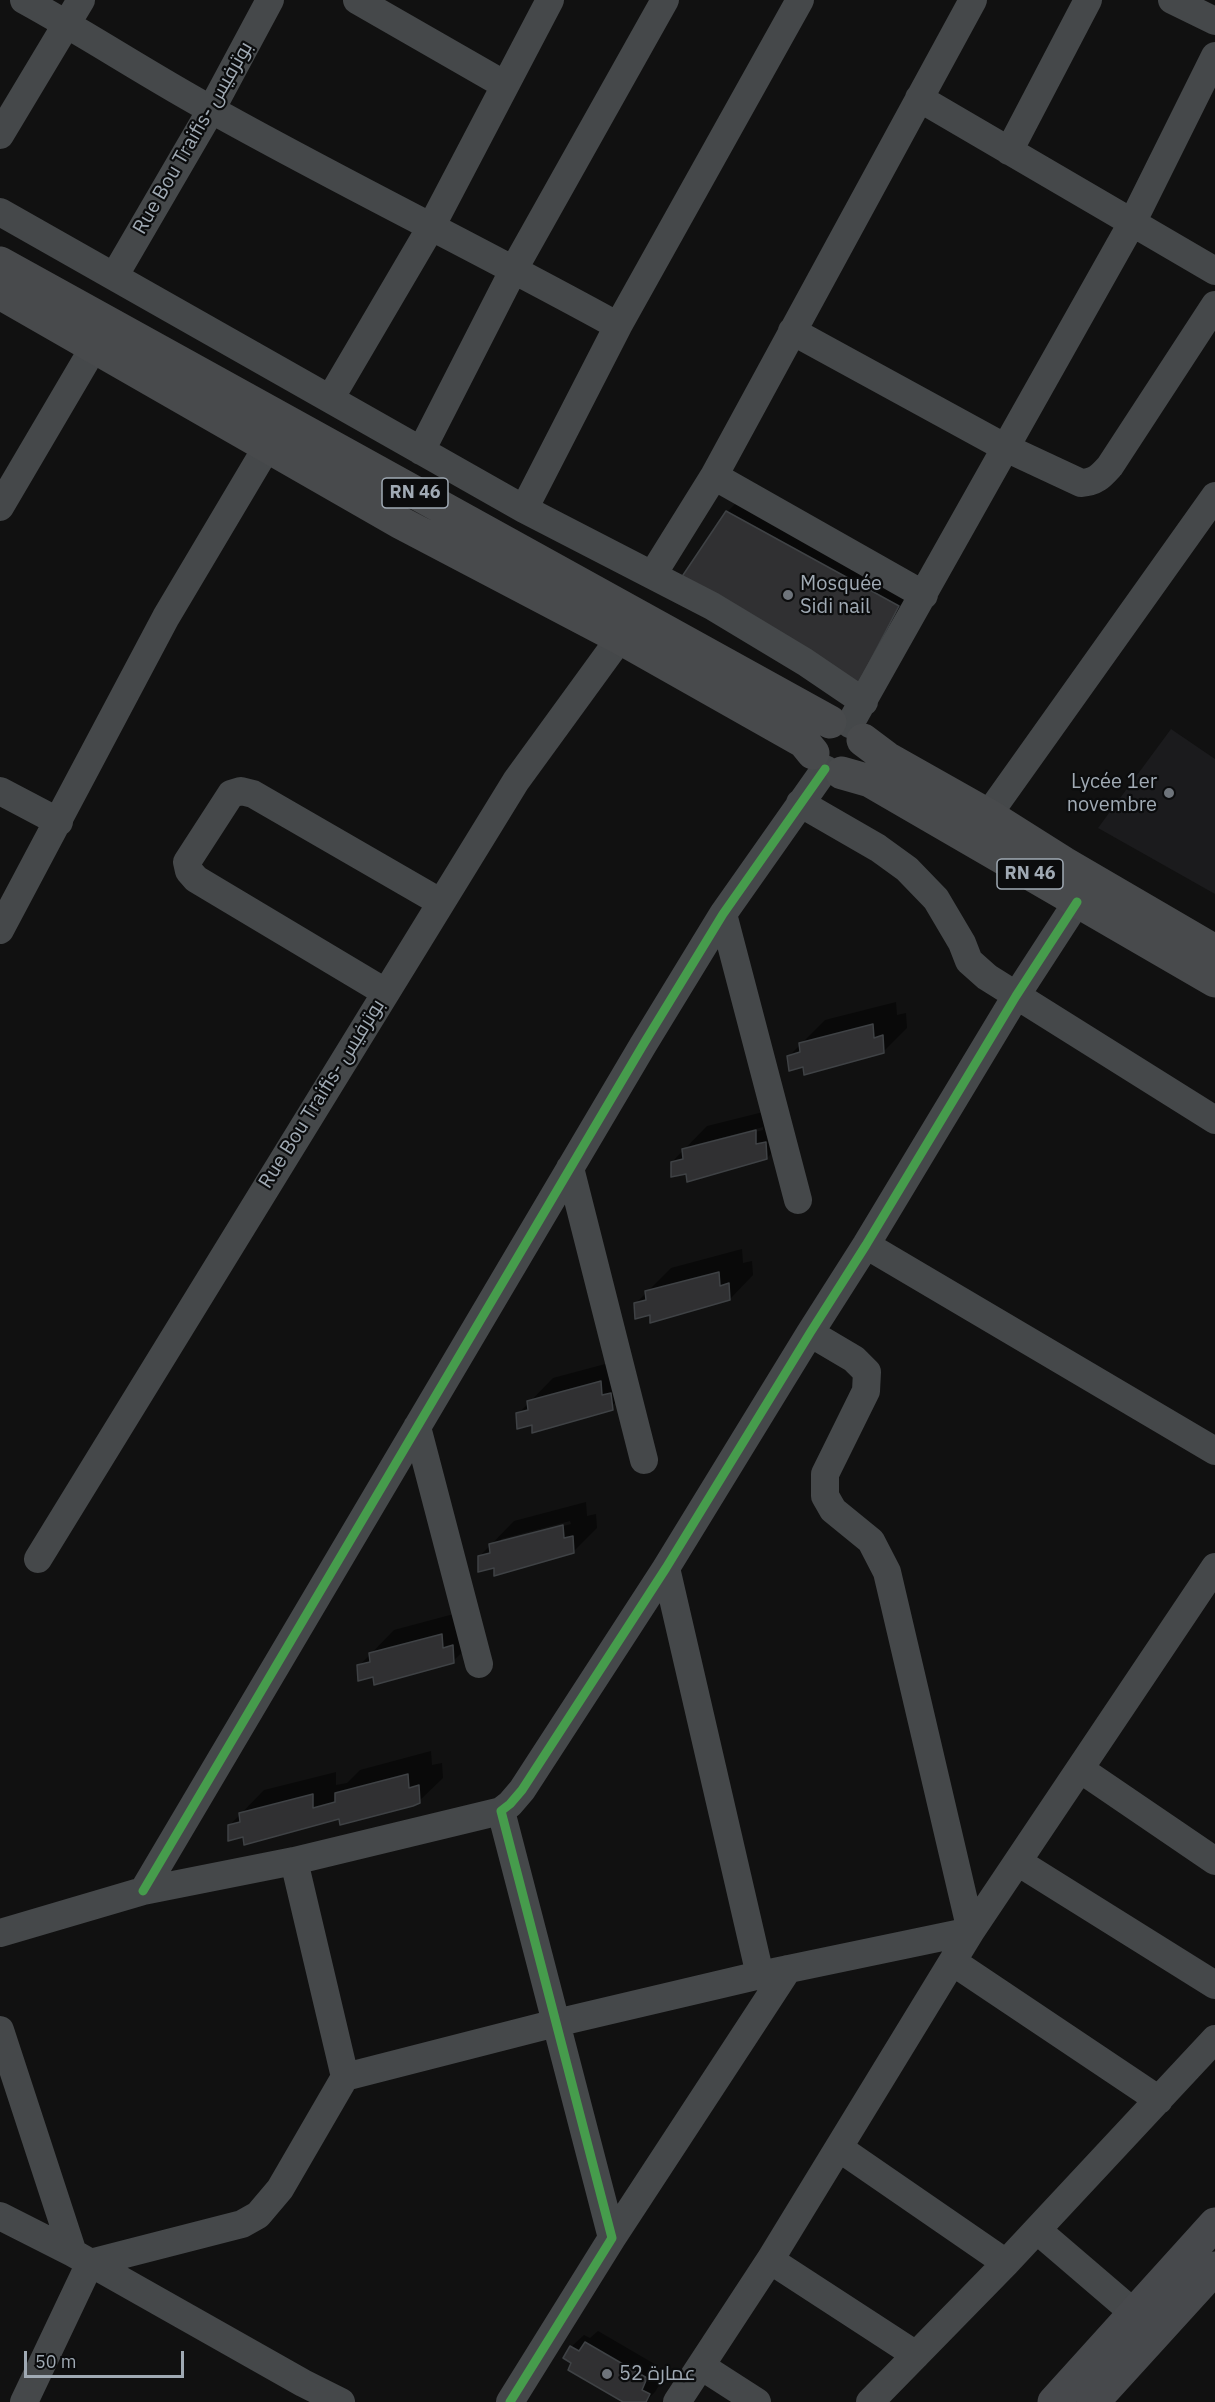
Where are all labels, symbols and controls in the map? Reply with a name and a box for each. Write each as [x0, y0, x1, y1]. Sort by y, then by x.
street label: Rue Bou Traifis- بوترفيس [128, 37, 258, 239]
road number: RN 46 [382, 478, 448, 508]
place label: Mosquée Sidi nail [800, 572, 882, 619]
marker: Mosquée Sidi nail [781, 588, 795, 602]
place label: Lycée 1er novembre [1067, 770, 1157, 817]
marker: Lycée 1er novembre [1162, 786, 1176, 800]
road number: RN 46 [997, 859, 1063, 889]
street label: Rue Bou Traifis- بوترفيس [254, 995, 390, 1193]
scale bar [27, 2339, 188, 2377]
text: 50 m [35, 2350, 77, 2373]
place label: عمارة 52 [619, 2362, 696, 2386]
marker: عمارة 52 [600, 2367, 614, 2381]

